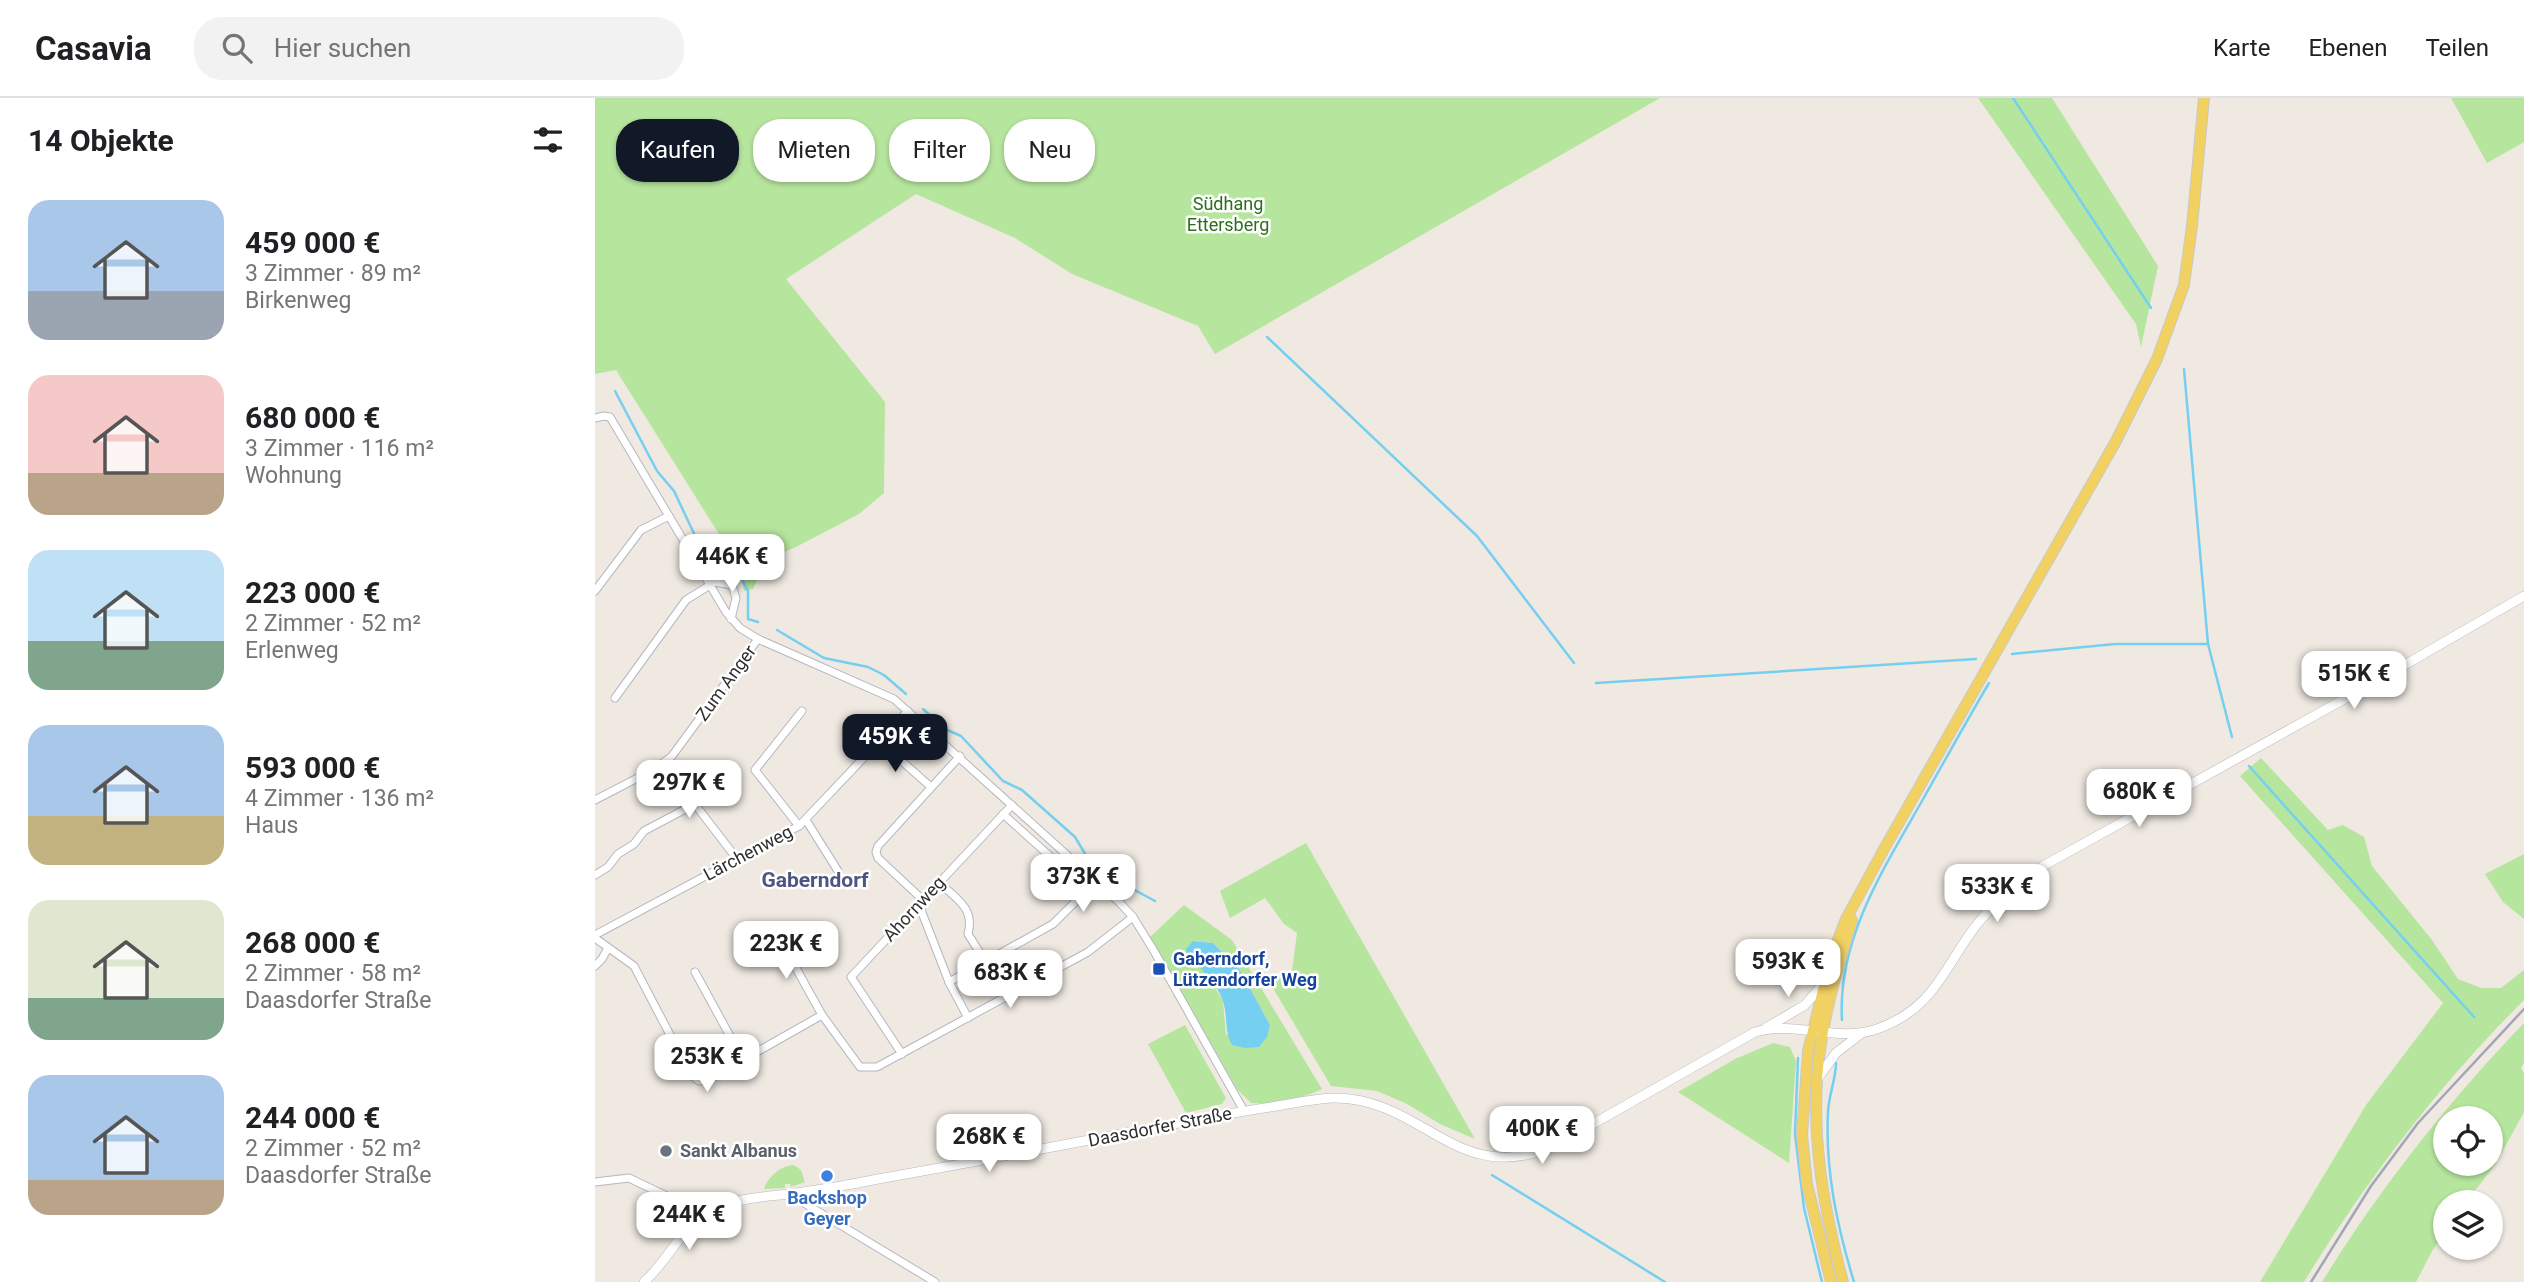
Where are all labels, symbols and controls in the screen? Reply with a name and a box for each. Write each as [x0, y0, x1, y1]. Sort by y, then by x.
search box [194, 17, 684, 80]
text: Casavia [35, 29, 152, 68]
icon: search [218, 29, 256, 67]
text: Hier suchen [274, 33, 411, 63]
text: Karte [2213, 34, 2270, 62]
text: Ebenen [2308, 34, 2387, 62]
text: Teilen [2425, 34, 2489, 62]
chip: Kaufen [616, 119, 739, 182]
chip: Mieten [753, 119, 875, 182]
chip: Filter [889, 119, 990, 182]
chip: Neu [1004, 119, 1095, 182]
icon: filters [529, 121, 567, 159]
text: 14 Objekte [28, 123, 174, 158]
park label: Südhang Ettersberg [1187, 193, 1269, 235]
text: 459 000 € [245, 225, 380, 260]
icon: home [84, 228, 168, 312]
text: 3 Zimmer · 89 m² [245, 260, 421, 287]
text: Birkenweg [245, 287, 351, 314]
text: 680 000 € [245, 400, 380, 435]
icon: home [84, 403, 168, 487]
text: 3 Zimmer · 116 m² [245, 435, 434, 462]
text: Wohnung [245, 462, 342, 489]
pin: 446K € [675, 534, 789, 594]
text: 446K € [695, 543, 769, 570]
text: 223 000 € [245, 575, 380, 610]
icon: home [84, 578, 168, 662]
text: 2 Zimmer · 52 m² [245, 610, 421, 637]
text: Erlenweg [245, 637, 339, 664]
street label: Zum Anger [691, 641, 760, 725]
pin: 515K € [2297, 652, 2411, 711]
text: 515K € [2317, 660, 2391, 687]
pin: 459K € [838, 714, 952, 774]
text: 459K € [858, 723, 932, 750]
text: 593 000 € [245, 750, 380, 785]
icon: home [84, 753, 168, 837]
pin: 297K € [632, 760, 746, 820]
text: 297K € [652, 769, 726, 796]
pin: 680K € [2082, 770, 2196, 829]
text: 680K € [2102, 778, 2176, 805]
text: 4 Zimmer · 136 m² [245, 785, 434, 812]
text: Haus [245, 812, 298, 839]
street label: Lärchenweg [700, 820, 796, 885]
pin: 373K € [1026, 854, 1140, 914]
text: 373K € [1046, 863, 1120, 890]
pin: 533K € [1940, 864, 2054, 924]
district label: Gaberndorf [761, 868, 869, 892]
street label: Ahornweg [878, 872, 949, 945]
text: 533K € [1960, 873, 2034, 900]
pin: 223K € [729, 922, 843, 981]
text: 268 000 € [245, 925, 380, 960]
icon: home [84, 928, 168, 1012]
text: 223K € [749, 930, 823, 957]
pin: 593K € [1731, 940, 1845, 999]
place label: Gaberndorf, Lützendorfer Weg [1173, 948, 1317, 990]
text: 593K € [1751, 948, 1825, 975]
pin: 683K € [953, 950, 1067, 1010]
text: 683K € [973, 959, 1047, 986]
text: 2 Zimmer · 58 m² [245, 960, 421, 987]
marker: Gaberndorf, Lützendorfer Weg [1151, 961, 1167, 977]
text: Daasdorfer Straße [245, 987, 431, 1014]
pin: 253K € [650, 1034, 764, 1094]
text: 253K € [670, 1043, 744, 1070]
text: 244 000 € [245, 1100, 380, 1135]
street label: Daasdorfer Straße [1086, 1102, 1233, 1151]
icon: home [84, 1103, 168, 1187]
map controls [2433, 1106, 2503, 1260]
button: locate [2433, 1106, 2503, 1176]
pin: 400K € [1485, 1107, 1599, 1166]
pin: 268K € [932, 1114, 1046, 1174]
text: 400K € [1505, 1115, 1579, 1142]
text: 268K € [952, 1123, 1026, 1150]
text: 2 Zimmer · 52 m² [245, 1135, 421, 1162]
place label: Sankt Albanus [680, 1140, 797, 1161]
marker: Sankt Albanus [658, 1143, 674, 1159]
text: Daasdorfer Straße [245, 1162, 431, 1189]
marker: Backshop Geyer [819, 1168, 835, 1184]
place label: Backshop Geyer [787, 1187, 867, 1229]
button: layers [2433, 1190, 2503, 1260]
pin: 244K € [632, 1192, 746, 1252]
text: 244K € [652, 1201, 726, 1228]

